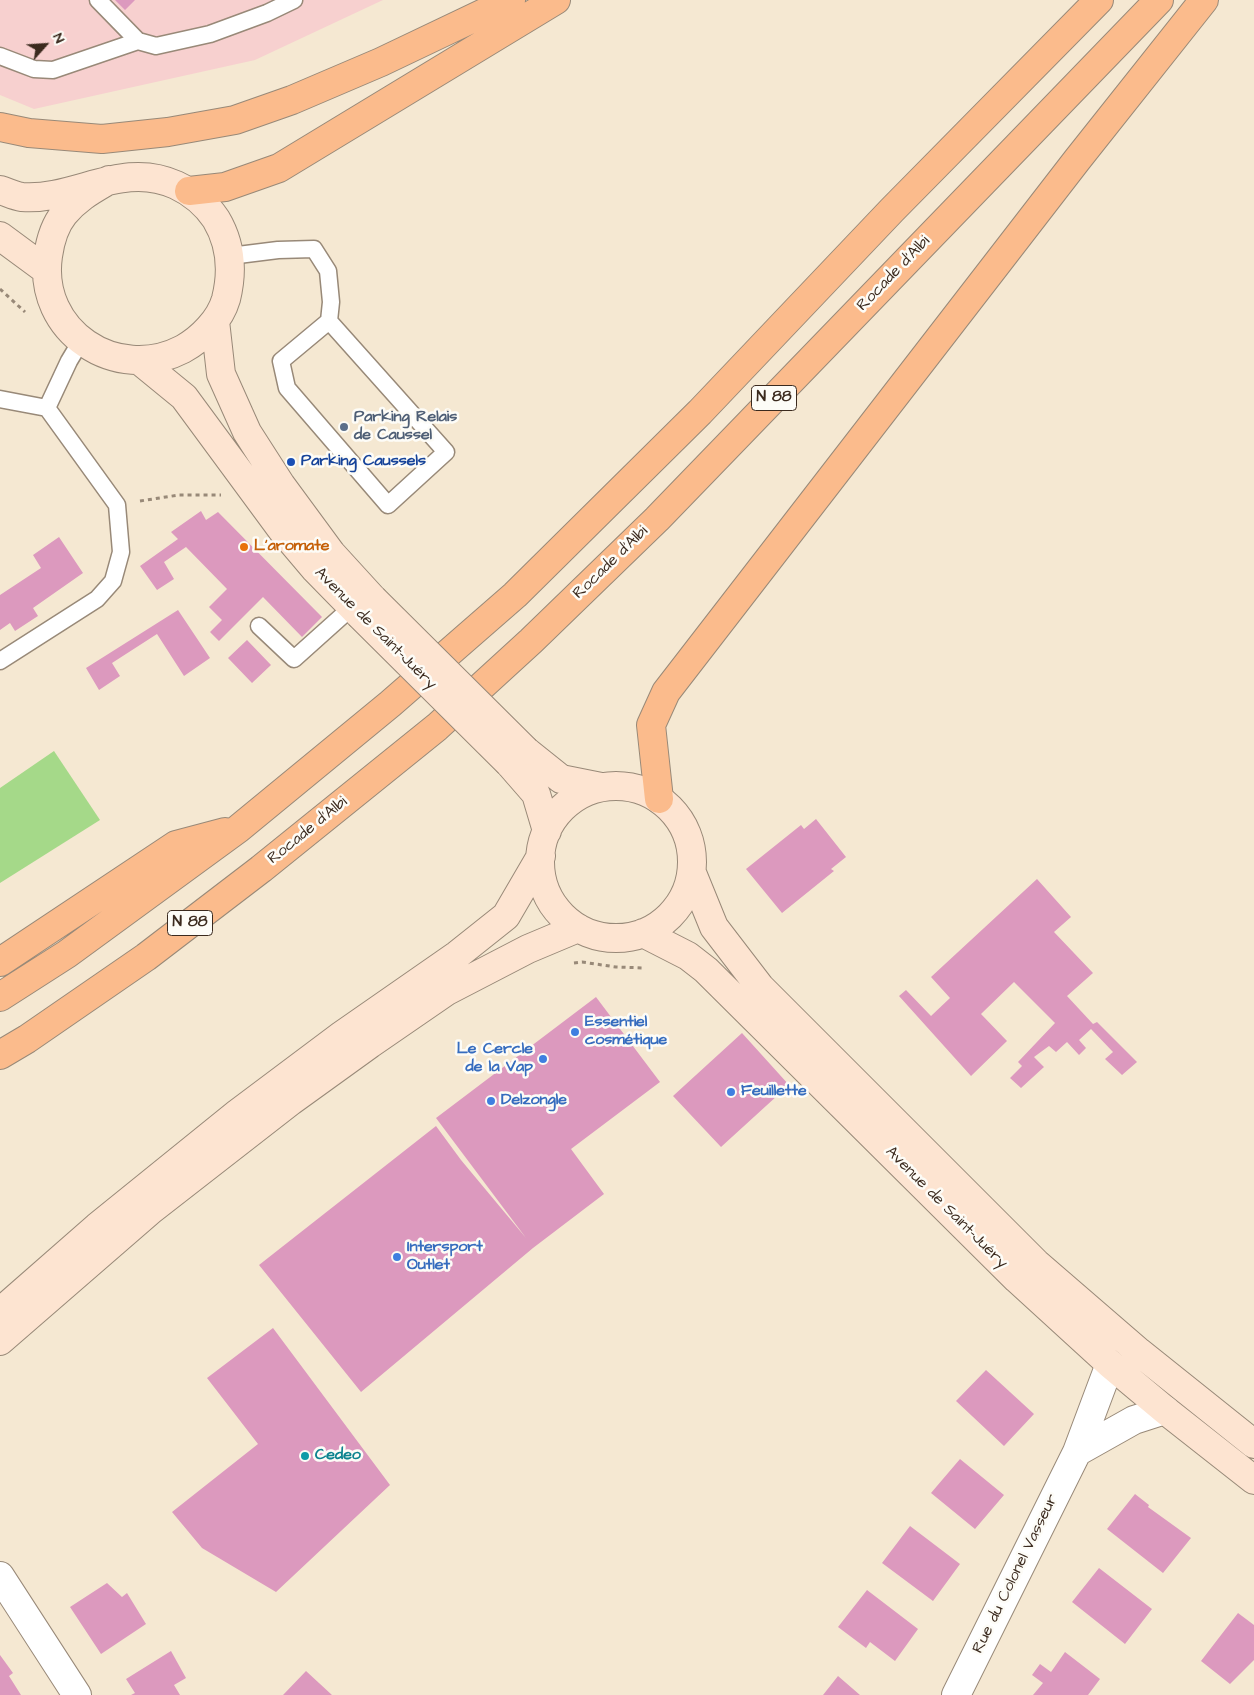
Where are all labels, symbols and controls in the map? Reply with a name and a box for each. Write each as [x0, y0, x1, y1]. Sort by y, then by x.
north arrow [20, 20, 70, 70]
text: N [48, 30, 69, 47]
street label: Rocade d'Albi [853, 232, 935, 316]
road number: N 88 [752, 386, 796, 410]
place label: Parking Relais de Caussel [354, 408, 457, 446]
marker: Parking Relais de Caussel [338, 421, 350, 433]
place label: Parking Caussels [301, 452, 426, 472]
marker: Parking Caussels [285, 456, 297, 468]
street label: Rocade d'Albi [569, 522, 653, 604]
place label: L'aromate [254, 537, 329, 557]
marker: L'aromate [238, 541, 250, 553]
street label: Avenue de Saint-Juéry [310, 564, 440, 694]
street label: Rocade d'Albi [264, 793, 352, 869]
road number: N 88 [168, 910, 212, 936]
place label: Essentiel cosmétique [585, 1013, 667, 1051]
marker: Essentiel cosmétique [569, 1026, 581, 1038]
place label: Le Cercle de la Vap [457, 1040, 533, 1078]
marker: Le Cercle de la Vap [537, 1053, 549, 1065]
place label: Feuillette [741, 1082, 807, 1102]
marker: Feuillette [725, 1086, 737, 1098]
place label: Delzongle [501, 1091, 567, 1111]
marker: Delzongle [485, 1095, 497, 1107]
street label: Avenue de Saint-Juéry [881, 1143, 1011, 1273]
place label: Intersport Outlet [407, 1238, 483, 1276]
marker: Intersport Outlet [391, 1251, 403, 1263]
place label: Cedeo [315, 1446, 361, 1466]
marker: Cedeo [299, 1450, 311, 1462]
street label: Rue du Colonel Vasseur [969, 1491, 1063, 1657]

